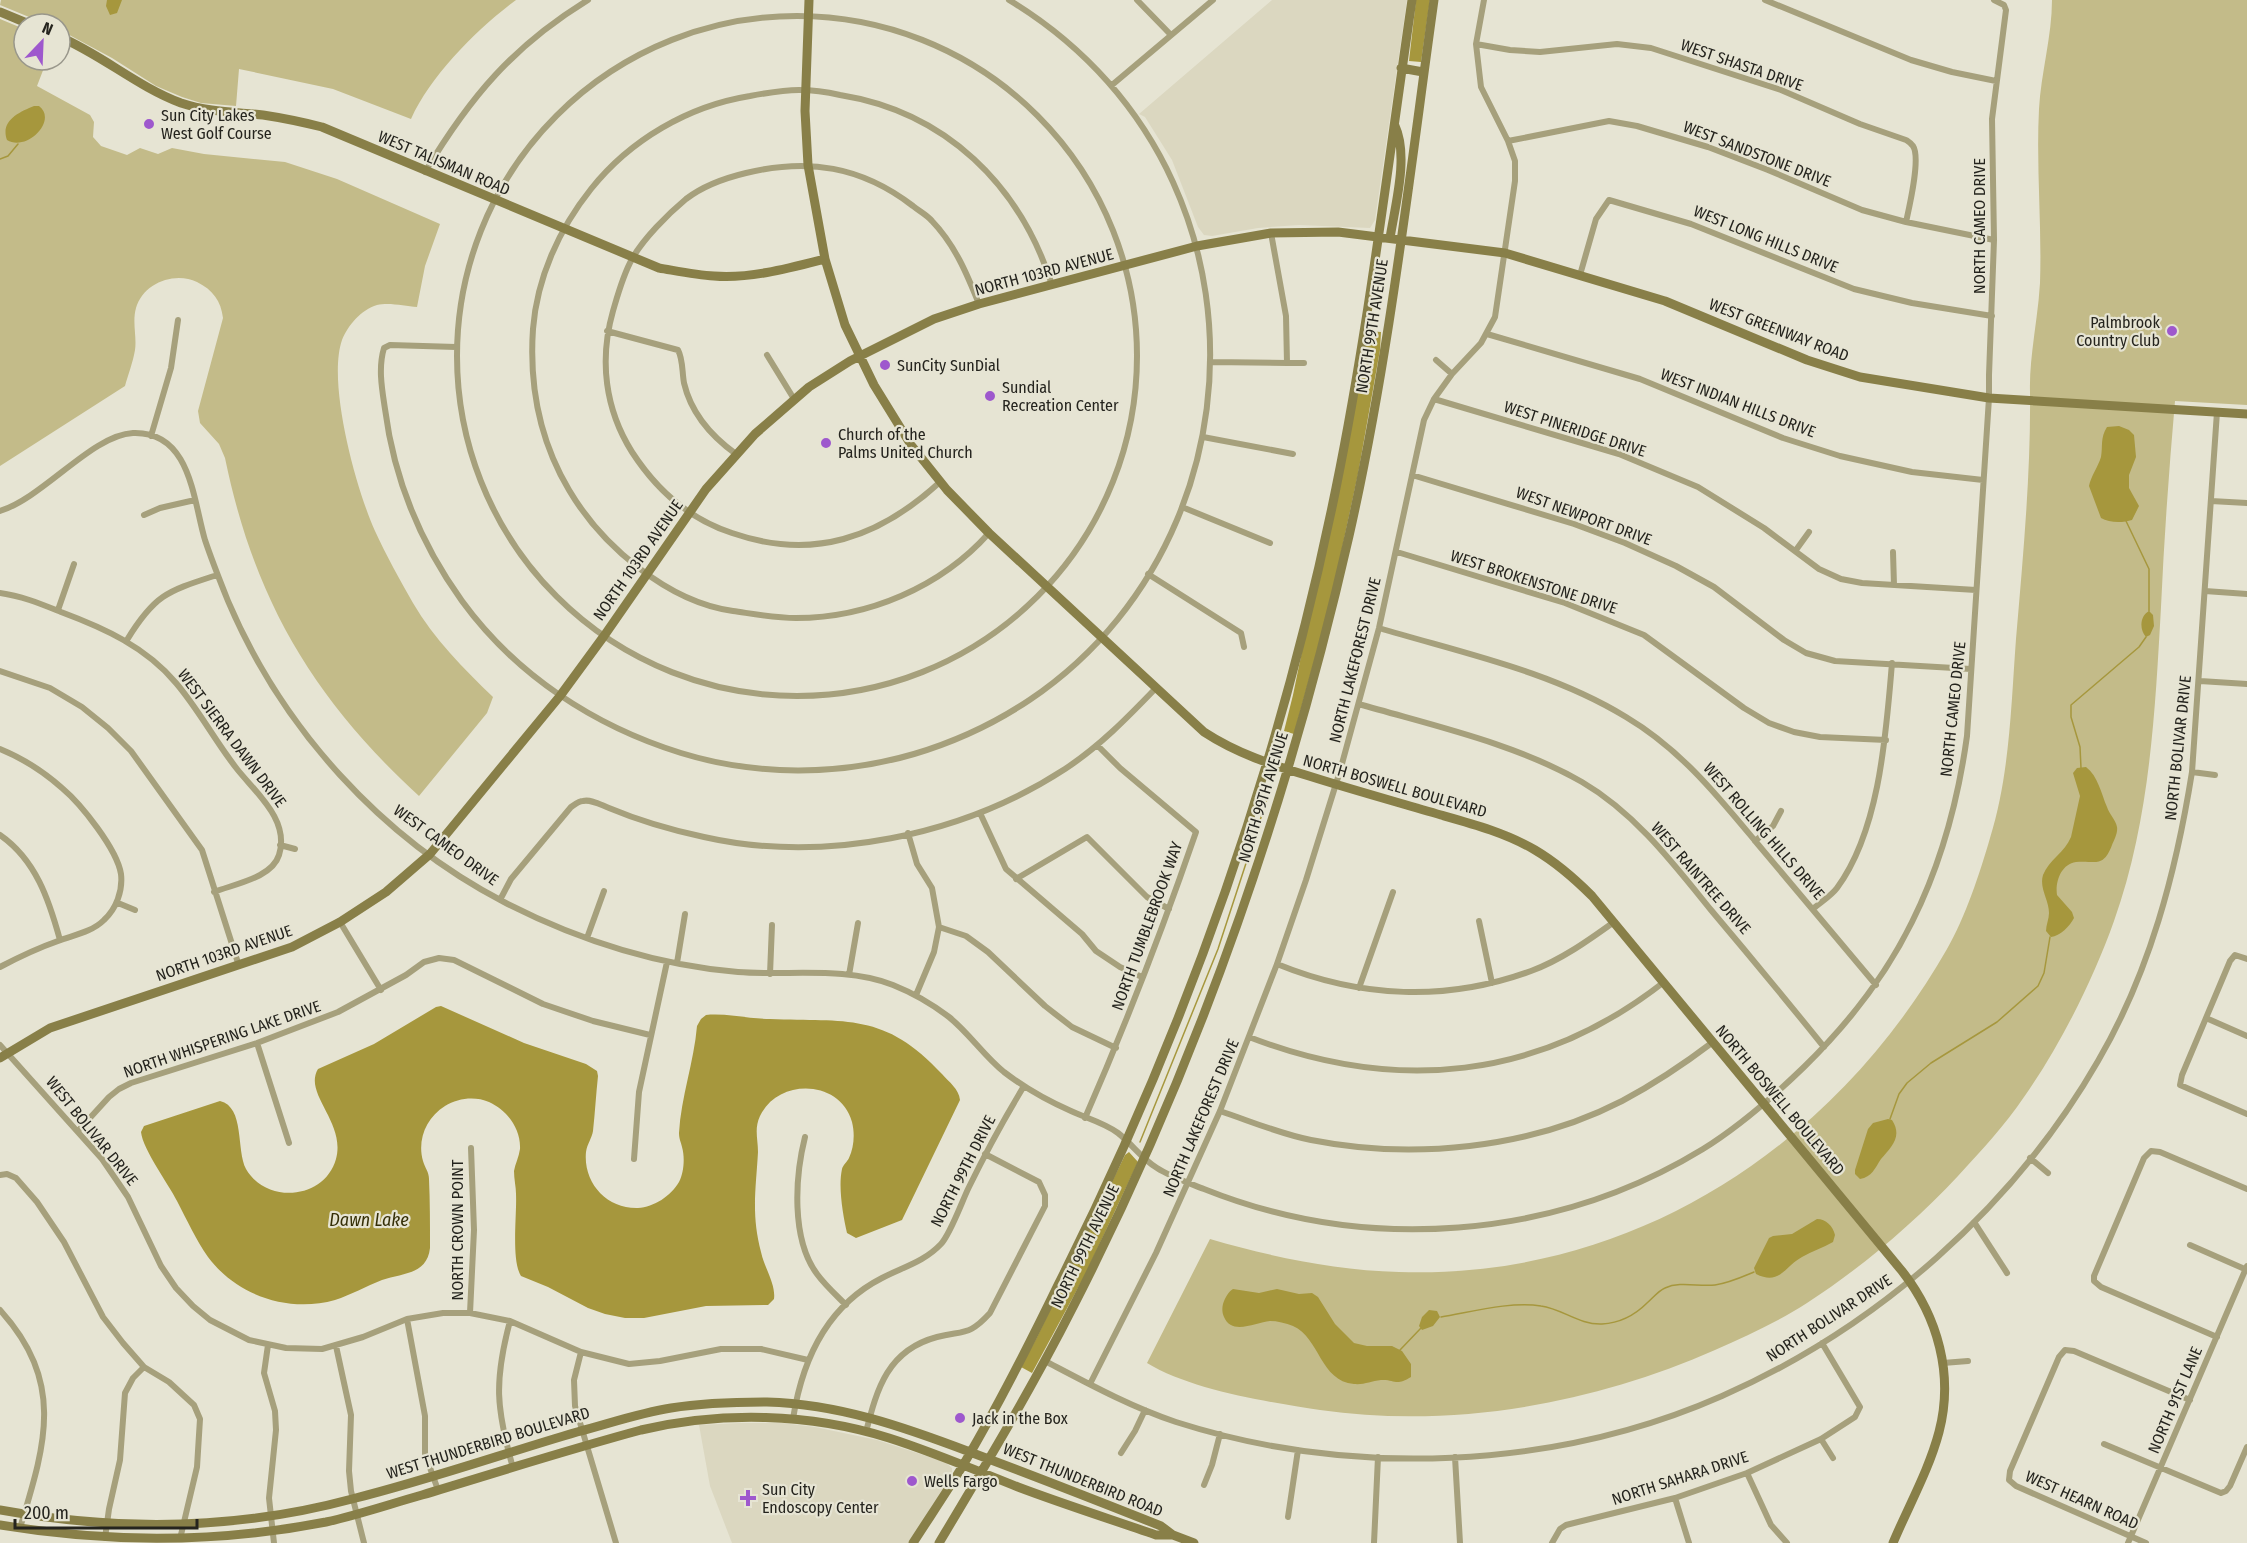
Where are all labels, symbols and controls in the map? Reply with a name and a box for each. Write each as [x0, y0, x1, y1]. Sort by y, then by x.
north arrow [12, 12, 72, 72]
text: N [40, 18, 56, 39]
street label: WEST SHASTA DRIVE [1678, 35, 1806, 95]
place label: Sun City Lakes West Golf Course [161, 106, 272, 143]
marker: Sun City Lakes West Golf Course [142, 117, 156, 131]
street label: WEST SANDSTONE DRIVE [1680, 117, 1834, 191]
street label: WEST TALISMAN ROAD [375, 127, 513, 199]
street label: NORTH CAMEO DRIVE [1970, 158, 1989, 294]
street label: WEST LONG HILLS DRIVE [1691, 201, 1841, 277]
street label: NORTH 103RD AVENUE [973, 244, 1115, 300]
street label: NORTH 99TH AVENUE [1352, 258, 1392, 394]
street label: WEST GREENWAY ROAD [1706, 295, 1852, 365]
place label: Palmbrook Country Club [2076, 313, 2161, 350]
marker: Palmbrook Country Club [2165, 324, 2179, 338]
place label: SunCity SunDial [897, 356, 1000, 375]
marker: SunCity SunDial [878, 358, 892, 372]
street label: WEST INDIAN HILLS DRIVE [1658, 365, 1818, 441]
place label: Sundial Recreation Center [1002, 378, 1119, 415]
marker: Sundial Recreation Center [983, 389, 997, 403]
street label: WEST PINERIDGE DRIVE [1502, 397, 1648, 461]
place label: Church of the Palms United Church [838, 425, 973, 462]
marker: Church of the Palms United Church [819, 436, 833, 450]
street label: WEST NEWPORT DRIVE [1514, 483, 1654, 549]
street label: NORTH 103RD AVENUE [589, 496, 687, 624]
street label: WEST BROKENSTONE DRIVE [1448, 546, 1620, 618]
street label: NORTH LAKEFOREST DRIVE [1325, 575, 1385, 745]
street label: NORTH CAMEO DRIVE [1936, 640, 1970, 778]
street label: WEST SIERRA DAWN DRIVE [174, 665, 290, 811]
street label: NORTH BOLIVAR DRIVE [2161, 675, 2195, 821]
street label: NORTH 99TH AVENUE [1234, 729, 1292, 865]
street label: NORTH BOSWELL BOULEVARD [1301, 751, 1489, 821]
street label: WEST ROLLING HILLS DRIVE [1699, 759, 1829, 903]
street label: WEST CAMEO DRIVE [390, 801, 502, 889]
street label: WEST RAINTREE DRIVE [1647, 818, 1755, 938]
street label: NORTH TUMBLEBROOK WAY [1108, 839, 1186, 1013]
street label: NORTH 103RD AVENUE [153, 921, 295, 985]
street label: NORTH WHISPERING LAKE DRIVE [121, 996, 323, 1082]
street label: NORTH BOSWELL BOULEVARD [1712, 1021, 1848, 1179]
street label: NORTH LAKEFOREST DRIVE [1159, 1036, 1243, 1200]
street label: WEST BOLIVAR DRIVE [42, 1073, 142, 1189]
street label: NORTH 99TH DRIVE [927, 1112, 999, 1230]
street label: NORTH CROWN POINT [448, 1159, 467, 1300]
street label: NORTH 99TH AVENUE [1047, 1181, 1123, 1311]
water label: Dawn Lake [329, 1209, 409, 1231]
street label: NORTH BOLIVAR DRIVE [1763, 1270, 1895, 1366]
street label: NORTH 91ST LANE [2144, 1344, 2206, 1456]
street label: WEST THUNDERBIRD BOULEVARD [384, 1403, 592, 1483]
place label: Jack in the Box [972, 1409, 1068, 1428]
marker: Jack in the Box [953, 1411, 967, 1425]
street label: WEST THUNDERBIRD ROAD [1000, 1439, 1166, 1521]
street label: NORTH SAHARA DRIVE [1609, 1447, 1751, 1509]
street label: WEST HEARN ROAD [2022, 1466, 2142, 1534]
place label: Wells Fargo [924, 1472, 998, 1491]
marker: Wells Fargo [905, 1474, 919, 1488]
place label: Sun City Endoscopy Center [762, 1480, 879, 1517]
marker: Sun City Endoscopy Center [739, 1489, 757, 1507]
scale bar [15, 1492, 196, 1530]
text: 200 m [24, 1502, 69, 1524]

